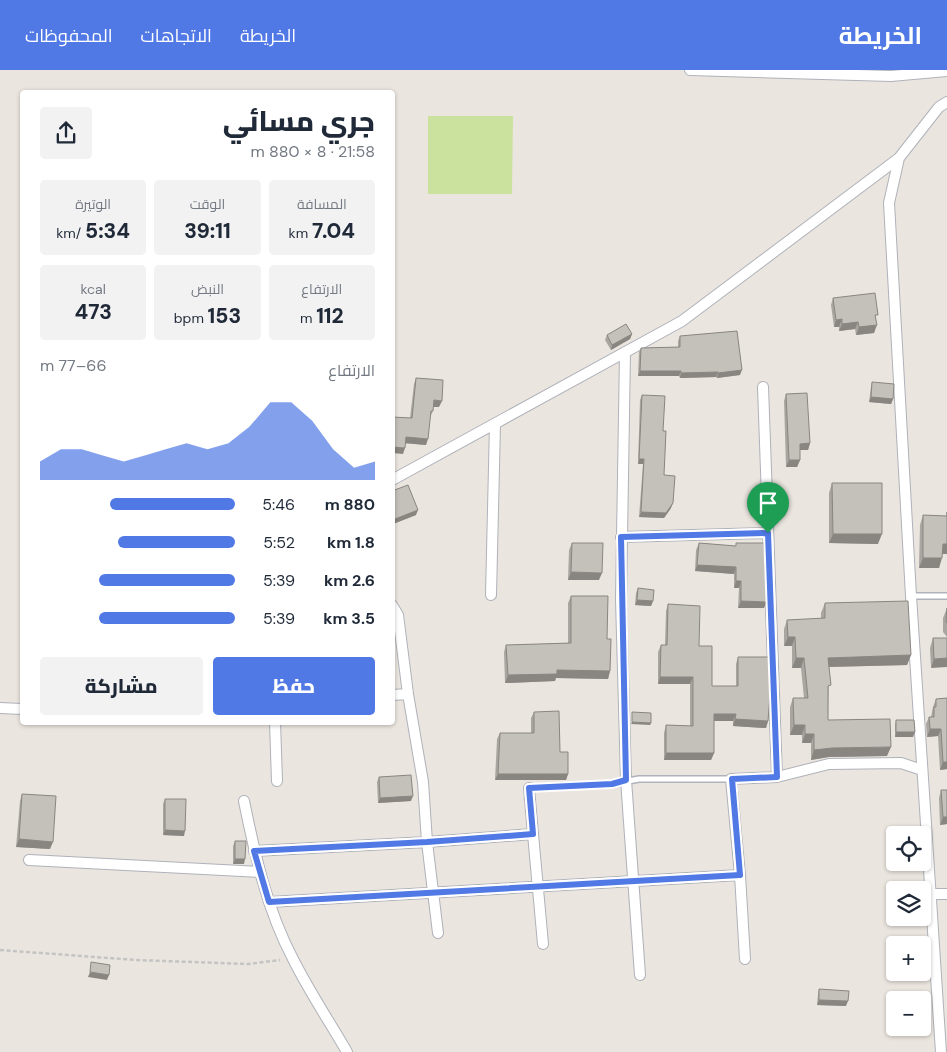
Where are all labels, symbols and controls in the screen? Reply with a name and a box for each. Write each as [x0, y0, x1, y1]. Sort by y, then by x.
text: الخريطة [839, 20, 922, 51]
text: المحفوظات [25, 24, 113, 48]
text: الاتجاهات [141, 24, 212, 48]
text: الخريطة [240, 24, 296, 48]
text: جري مسائي [223, 103, 375, 140]
button: share [40, 107, 92, 159]
text: 21:58 · 8 × 880 m [250, 141, 375, 162]
text: الوتيرة [75, 195, 111, 213]
text: الوقت [190, 195, 225, 213]
text: المسافة [297, 195, 347, 213]
text: 5:34 [85, 217, 130, 245]
text: 39:11 [184, 217, 231, 245]
text: 7.04 [312, 217, 355, 245]
text: /km [56, 224, 85, 242]
text: km [289, 224, 312, 242]
text: kcal [81, 280, 106, 298]
text: النبض [191, 280, 224, 298]
text: الارتفاع [301, 280, 342, 298]
text: 473 [74, 298, 112, 326]
text: 153 [208, 302, 241, 330]
text: 112 [316, 302, 344, 330]
text: bpm [174, 309, 208, 327]
text: m [300, 309, 316, 327]
text: 66–77 m [40, 355, 106, 376]
text: الارتفاع [328, 360, 375, 381]
pin [747, 482, 789, 533]
icon: arrive [754, 489, 782, 517]
text: 5:46 [262, 494, 295, 515]
text: 880 m [325, 494, 375, 515]
text: 5:52 [263, 532, 295, 553]
text: 1.8 km [327, 532, 375, 553]
text: 5:39 [263, 570, 295, 591]
text: 2.6 km [324, 570, 375, 591]
text: 5:39 [263, 608, 295, 629]
text: 3.5 km [323, 608, 375, 629]
button: مشاركة [40, 657, 203, 715]
button: حفظ [213, 657, 375, 715]
map controls [886, 826, 931, 1036]
button: locate [886, 826, 931, 871]
button: layers [886, 881, 931, 926]
button: + [886, 936, 931, 981]
button: − [886, 991, 931, 1036]

